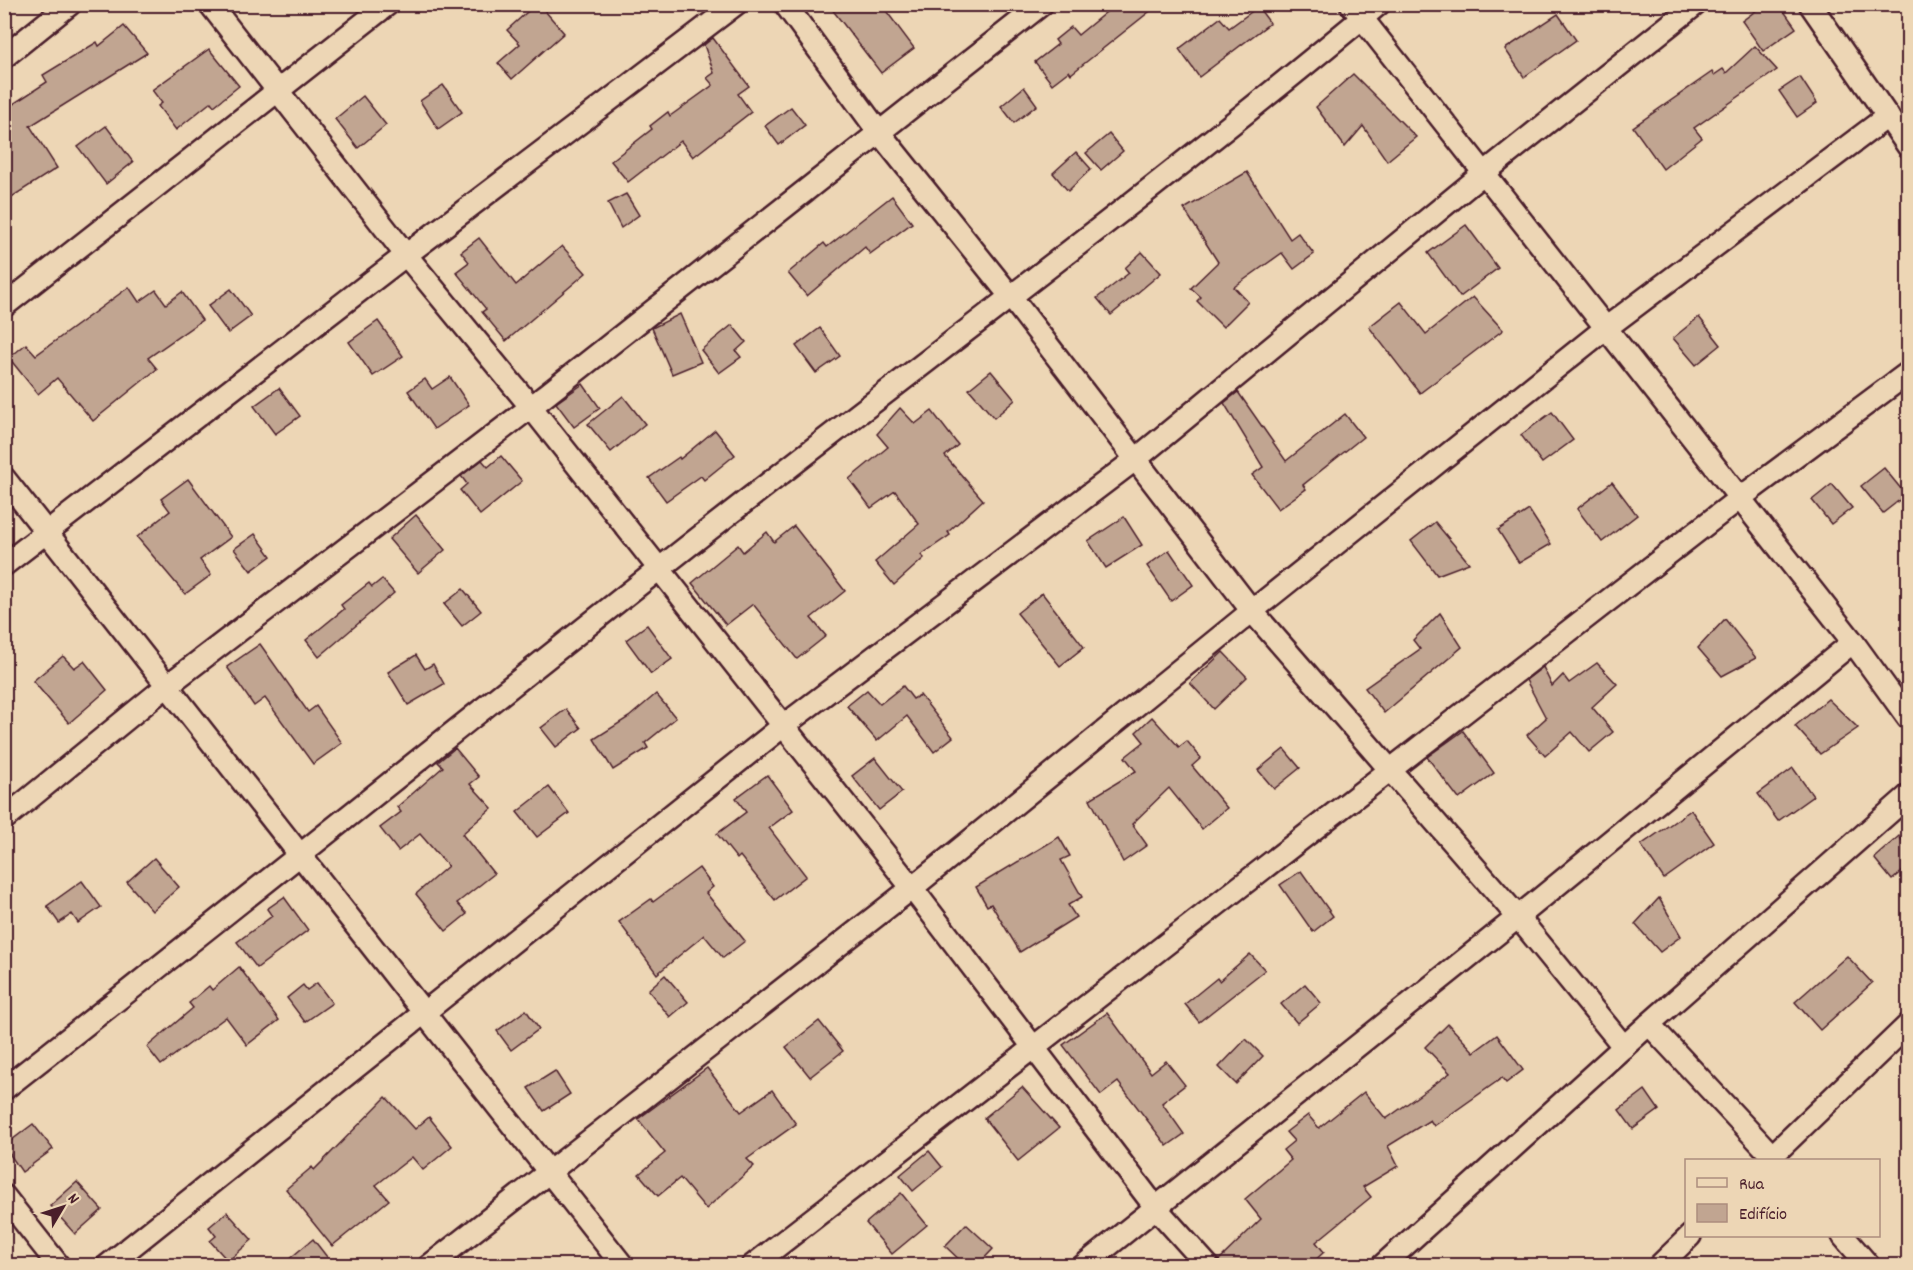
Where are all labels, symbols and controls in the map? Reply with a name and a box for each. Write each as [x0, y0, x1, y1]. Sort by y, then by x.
legend [1685, 1159, 1880, 1237]
text: Rua [1739, 1173, 1765, 1198]
north arrow [33, 1177, 93, 1237]
text: N [61, 1189, 84, 1210]
text: Edifício [1739, 1203, 1787, 1228]

